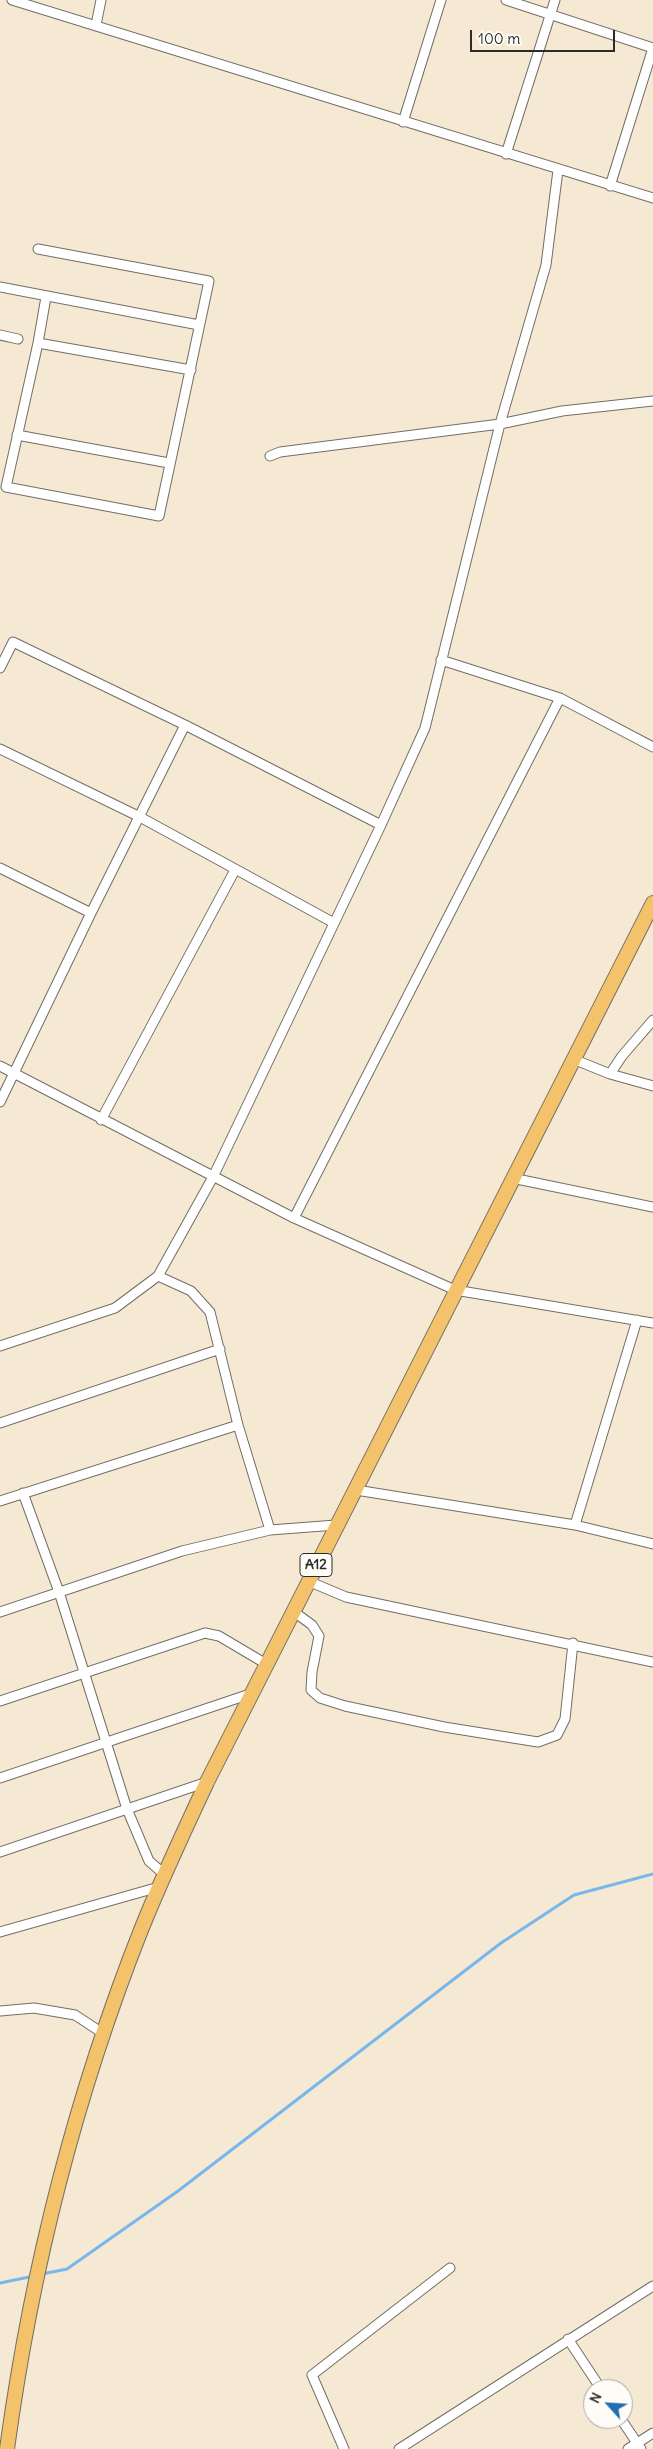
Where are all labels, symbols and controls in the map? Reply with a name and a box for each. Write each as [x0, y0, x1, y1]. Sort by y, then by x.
scale bar [473, 20, 618, 52]
text: 100 m [478, 29, 520, 48]
road number: A12 [300, 1554, 332, 1576]
north arrow [583, 2379, 633, 2429]
text: N [585, 2390, 606, 2406]

